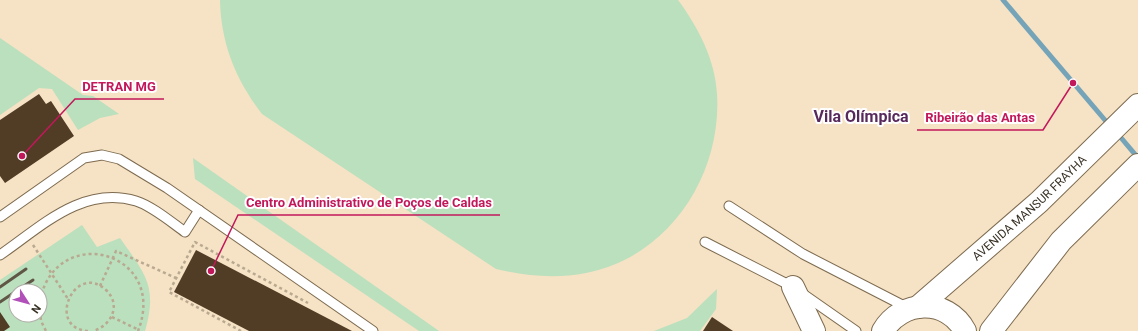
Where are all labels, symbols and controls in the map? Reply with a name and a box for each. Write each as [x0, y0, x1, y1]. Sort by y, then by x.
callout: DETRAN MG [75, 74, 164, 99]
text: DETRAN MG [82, 79, 156, 94]
callout: Ribeirão das Antas [917, 105, 1043, 130]
district label: Vila Olímpica [813, 107, 909, 126]
text: Ribeirão das Antas [925, 110, 1035, 125]
street label: AVENIDA MANSUR FRAYHA [969, 152, 1089, 264]
callout: Centro Administrativo de Poços de Caldas [238, 190, 500, 215]
text: Centro Administrativo de Poços de Caldas [246, 195, 492, 210]
north arrow [8, 283, 48, 323]
text: N [28, 302, 43, 316]

